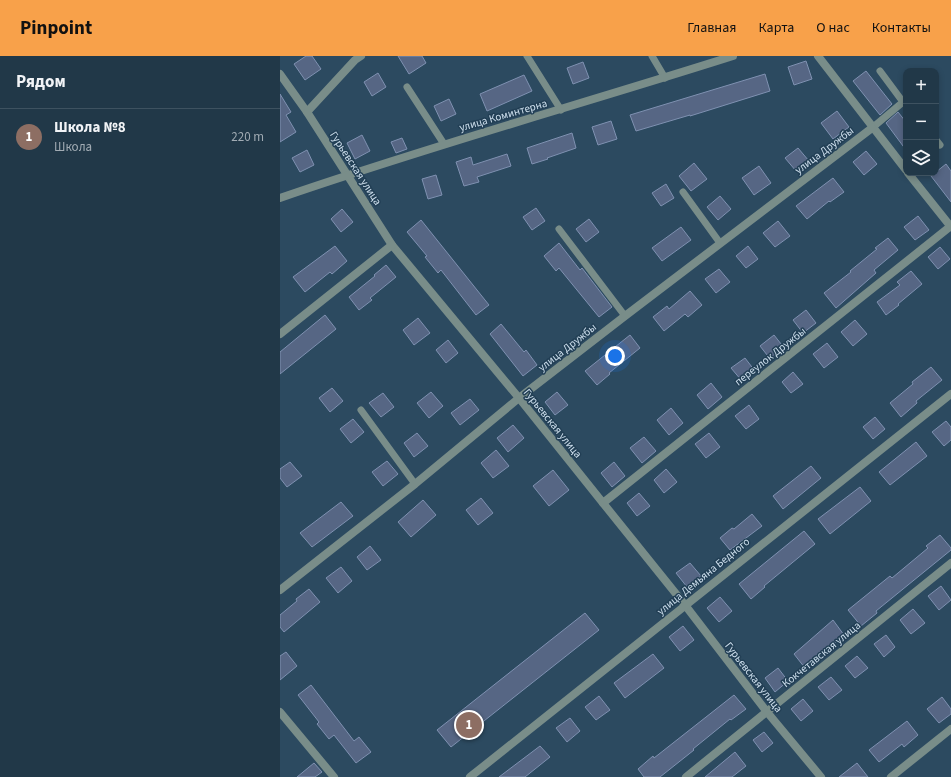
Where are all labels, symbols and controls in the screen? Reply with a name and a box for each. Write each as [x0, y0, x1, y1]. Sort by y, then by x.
text: Pinpoint [20, 15, 92, 42]
text: Главная [687, 18, 736, 38]
text: Карта [758, 18, 794, 38]
text: О нас [816, 18, 850, 38]
text: Контакты [872, 18, 931, 38]
map controls [903, 68, 939, 176]
button: + [903, 68, 939, 104]
text: Рядом [16, 70, 66, 94]
street label: улица Коминтерна [457, 96, 549, 135]
button: − [903, 104, 939, 140]
text: Школа №8 [54, 117, 126, 138]
street label: улица Дружбы [792, 123, 857, 178]
text: 1 [26, 128, 32, 146]
text: 220 m [231, 128, 264, 146]
street label: Гурьевская улица [326, 128, 385, 208]
text: Школа [54, 138, 92, 156]
button: layers [903, 140, 939, 176]
street label: улица Дружбы [535, 320, 600, 375]
street label: переулок Дружбы [731, 324, 809, 389]
your location [605, 346, 625, 366]
street label: Гурьевская улица [520, 385, 585, 461]
street label: улица Демьяна Бедного [654, 534, 753, 618]
street label: Кокчетавская улица [779, 618, 864, 691]
street label: Гурьевская улица [721, 639, 786, 716]
pin: 1 [456, 710, 482, 740]

